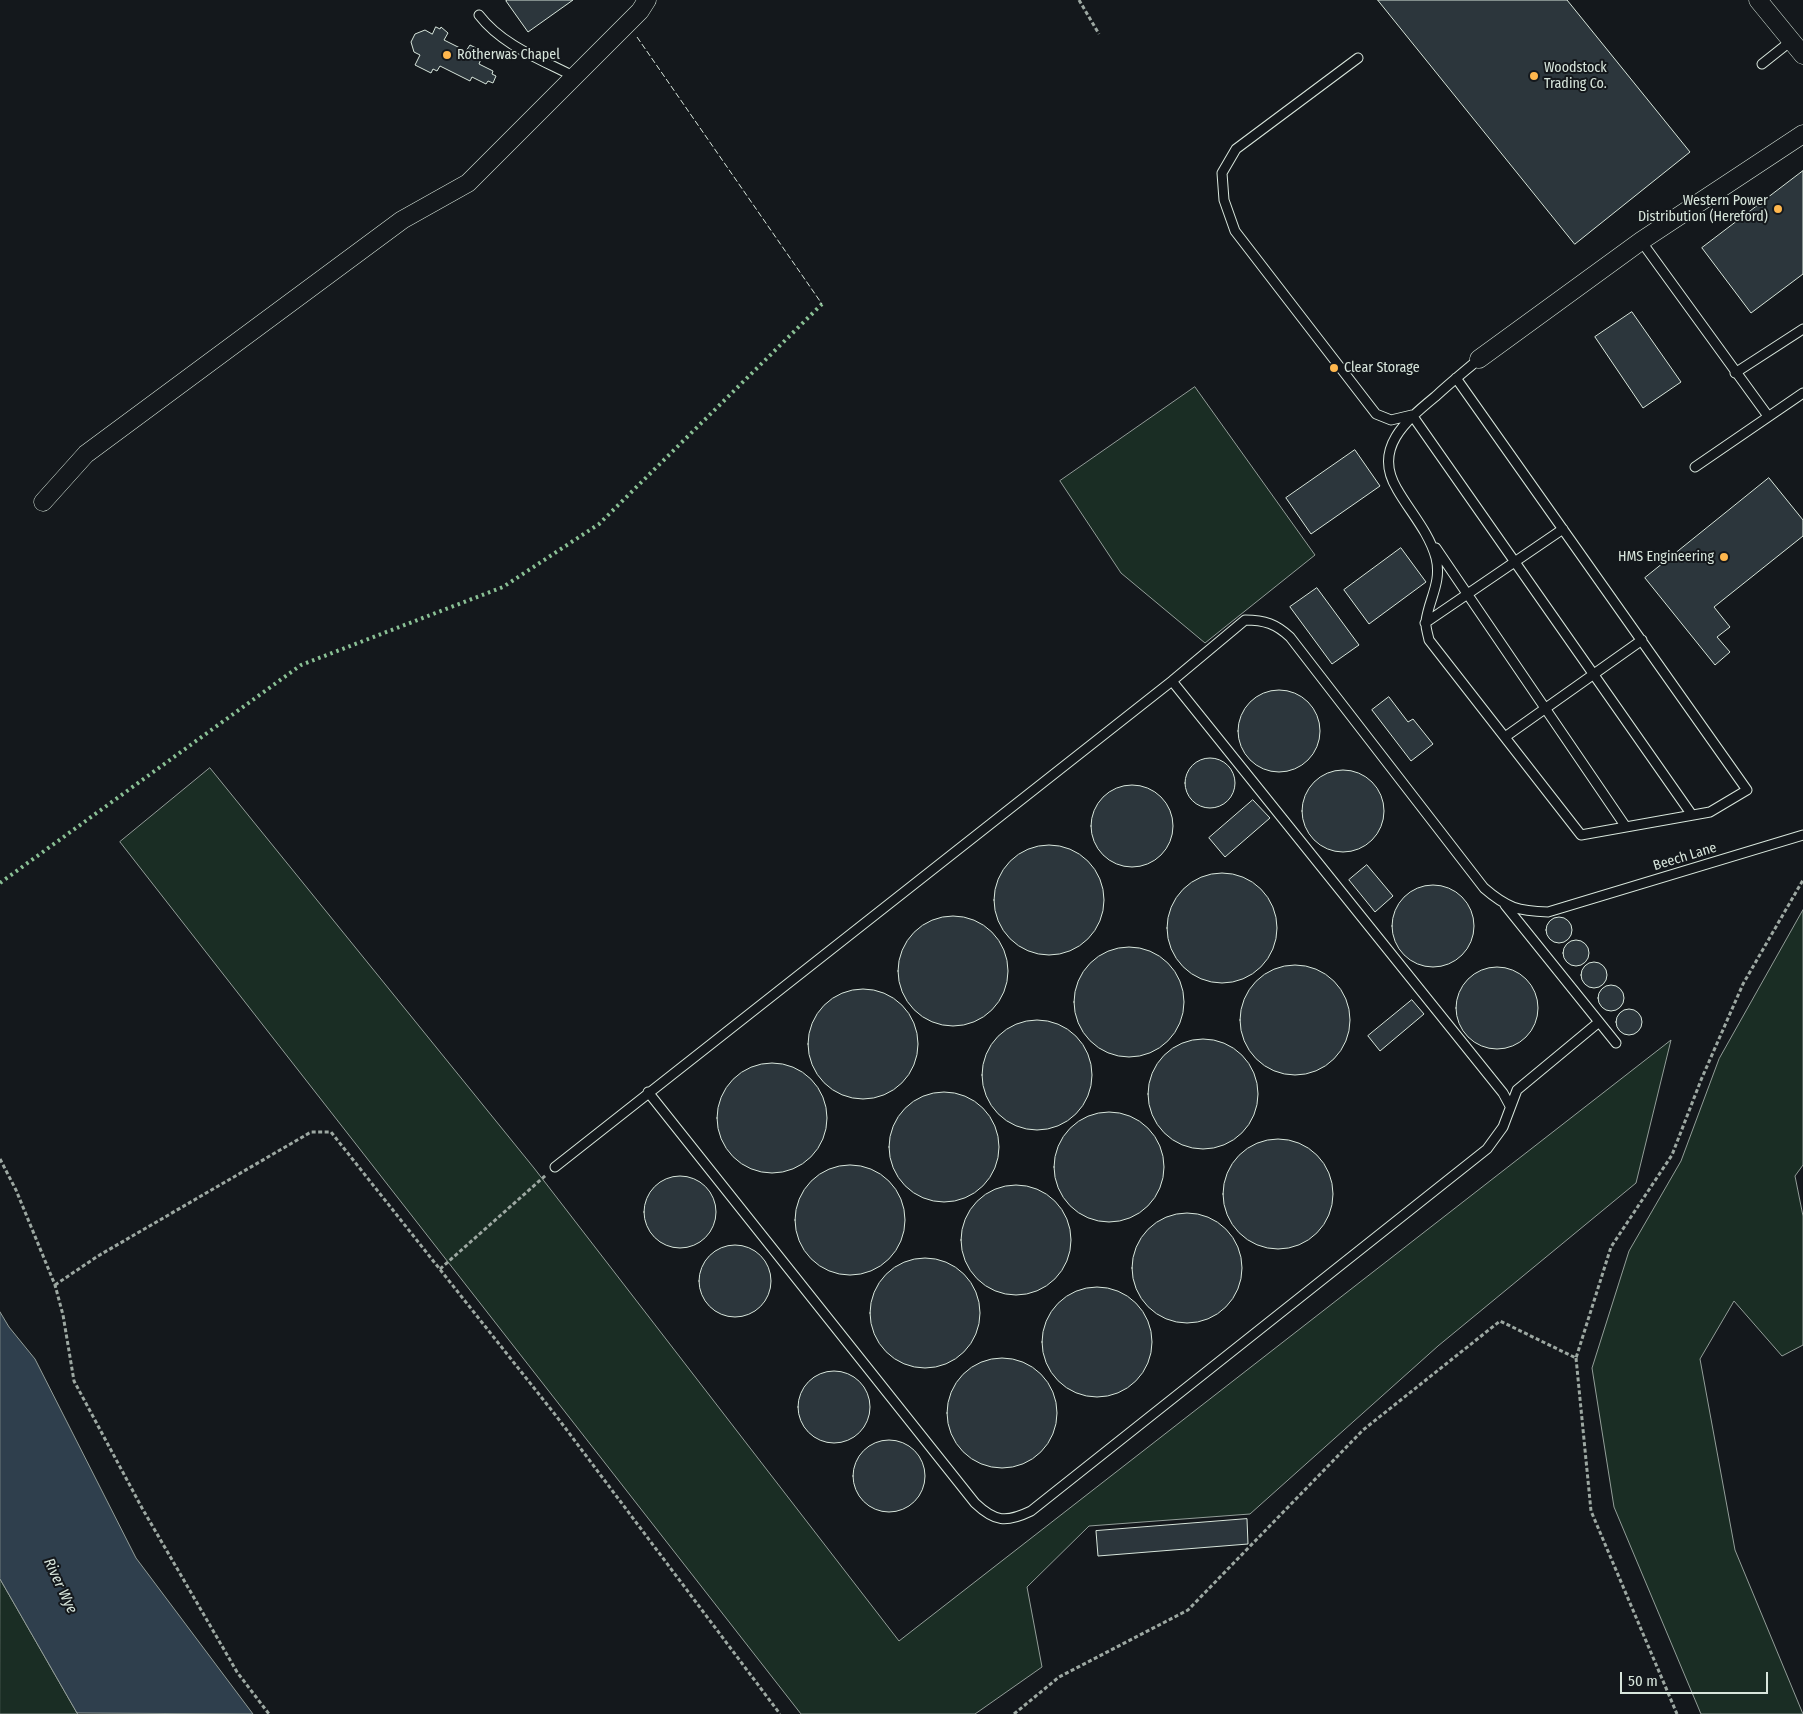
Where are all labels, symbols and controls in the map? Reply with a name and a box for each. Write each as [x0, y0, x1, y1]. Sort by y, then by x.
place label: Rotherwas Chapel [457, 47, 560, 63]
marker: Rotherwas Chapel [441, 49, 453, 61]
place label: Woodstock Trading Co. [1544, 60, 1607, 92]
marker: Woodstock Trading Co. [1528, 70, 1540, 82]
place label: Western Power Distribution (Hereford) [1638, 193, 1768, 226]
marker: Western Power Distribution (Hereford) [1772, 203, 1784, 215]
place label: Clear Storage [1344, 360, 1420, 376]
marker: Clear Storage [1328, 362, 1340, 374]
place label: HMS Engineering [1618, 549, 1714, 565]
marker: HMS Engineering [1718, 551, 1730, 563]
street label: Beech Lane [1651, 839, 1719, 875]
water label: River Wye [39, 1555, 81, 1617]
scale bar [1623, 1662, 1770, 1694]
text: 50 m [1628, 1672, 1658, 1690]

